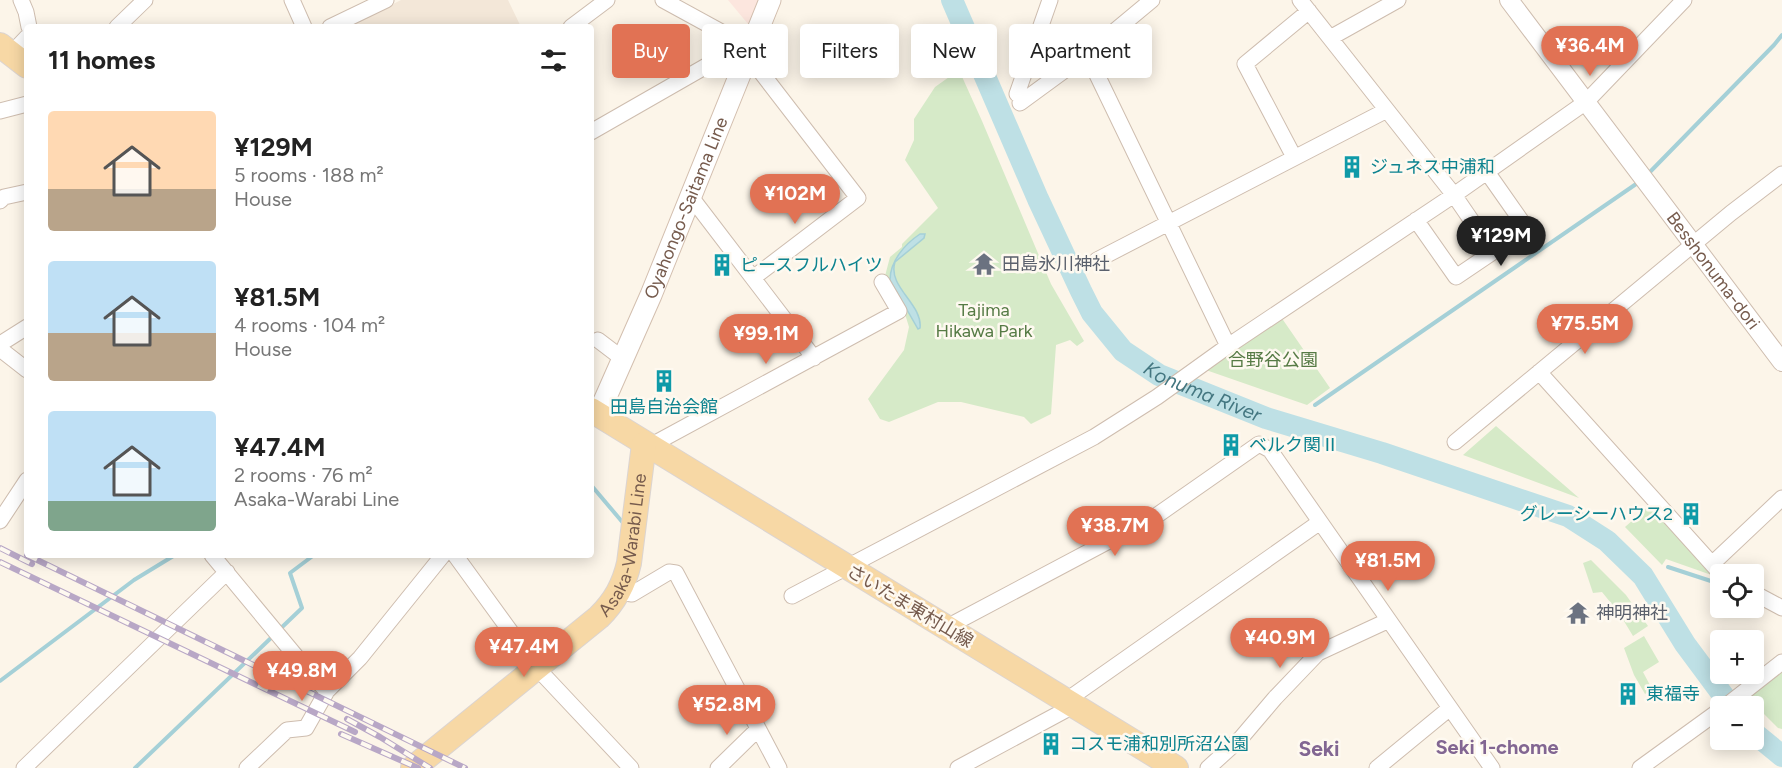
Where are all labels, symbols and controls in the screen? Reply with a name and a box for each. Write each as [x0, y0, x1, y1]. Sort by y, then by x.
chip: Buy [612, 24, 690, 78]
chip: Rent [702, 24, 788, 78]
chip: Filters [800, 24, 899, 78]
chip: New [911, 24, 997, 78]
chip: Apartment [1009, 24, 1152, 78]
pin: ¥36.4M [1541, 26, 1639, 77]
text: ¥36.4M [1555, 33, 1625, 57]
text: 11 homes [48, 44, 155, 76]
icon: filters [537, 44, 570, 77]
street label: Oyahongo-Saitama Line [640, 114, 733, 302]
text: ¥129M [234, 131, 313, 163]
icon: home [96, 135, 168, 207]
building icon: ジュネス中浦和 [1339, 154, 1365, 180]
place label: ジュネス中浦和 [1370, 156, 1495, 178]
text: 5 rooms · 188 m² [234, 163, 384, 187]
pin: ¥102M [753, 174, 837, 225]
text: ¥102M [764, 181, 826, 205]
text: House [234, 187, 292, 211]
street label: Besshonuma-dori [1662, 208, 1765, 334]
pin: ¥129M [1459, 216, 1543, 267]
text: ¥129M [1471, 223, 1531, 247]
temple icon: 田島氷川神社 [971, 251, 997, 277]
building icon: ピースフルハイツ [709, 252, 735, 278]
place label: 田島氷川神社 [1002, 253, 1110, 275]
place label: ピースフルハイツ [740, 254, 883, 276]
text: ¥81.5M [234, 281, 320, 313]
icon: home [96, 285, 168, 357]
park label: Tajima Hikawa Park [935, 299, 1033, 342]
pin: ¥75.5M [1536, 304, 1634, 355]
text: ¥75.5M [1551, 311, 1619, 335]
text: 4 rooms · 104 m² [234, 313, 385, 337]
pin: ¥99.1M [717, 314, 815, 365]
text: ¥99.1M [733, 321, 799, 345]
text: House [234, 337, 292, 361]
park label: 合野谷公園 [1228, 349, 1318, 371]
water label: Konuma River [1139, 356, 1266, 427]
building icon: 田島自治会館 [651, 368, 677, 394]
place label: 田島自治会館 [610, 396, 718, 418]
text: ¥47.4M [234, 431, 326, 463]
building icon: ベルク関Ⅱ [1218, 432, 1244, 458]
place label: ベルク関Ⅱ [1249, 434, 1339, 456]
icon: home [96, 435, 168, 507]
text: 2 rooms · 76 m² [234, 463, 373, 487]
street label: Asaka-Warabi Line [594, 472, 651, 621]
text: Asaka-Warabi Line [234, 487, 399, 511]
building icon: グレーシーハウス2 [1678, 501, 1704, 527]
place label: グレーシーハウス2 [1520, 503, 1673, 525]
pin: ¥38.7M [1066, 506, 1164, 557]
text: ¥38.7M [1081, 513, 1149, 537]
pin: ¥81.5M [1339, 541, 1437, 592]
text: ¥81.5M [1355, 548, 1421, 572]
street label: さいたま東村山線 [843, 560, 977, 652]
map controls [1710, 564, 1764, 750]
button: locate [1710, 564, 1764, 618]
temple icon: 神明神社 [1565, 600, 1591, 626]
place label: 神明神社 [1596, 602, 1668, 624]
pin: ¥40.9M [1231, 618, 1329, 669]
text: ¥40.9M [1244, 625, 1316, 649]
pin: ¥47.4M [475, 627, 573, 678]
button: + [1710, 630, 1764, 684]
text: ¥47.4M [489, 634, 559, 658]
pin: ¥49.8M [253, 651, 351, 702]
text: ¥49.8M [267, 658, 337, 682]
building icon: 東福寺 [1615, 681, 1641, 707]
place label: 東福寺 [1646, 683, 1700, 705]
pin: ¥52.8M [678, 685, 776, 736]
text: ¥52.8M [692, 692, 762, 716]
button: − [1710, 696, 1764, 750]
building icon: コスモ浦和別所沼公園 [1038, 731, 1064, 757]
place label: コスモ浦和別所沼公園 [1069, 733, 1249, 755]
district label: Seki 1-chome [1435, 735, 1559, 759]
district label: Seki [1298, 736, 1340, 761]

